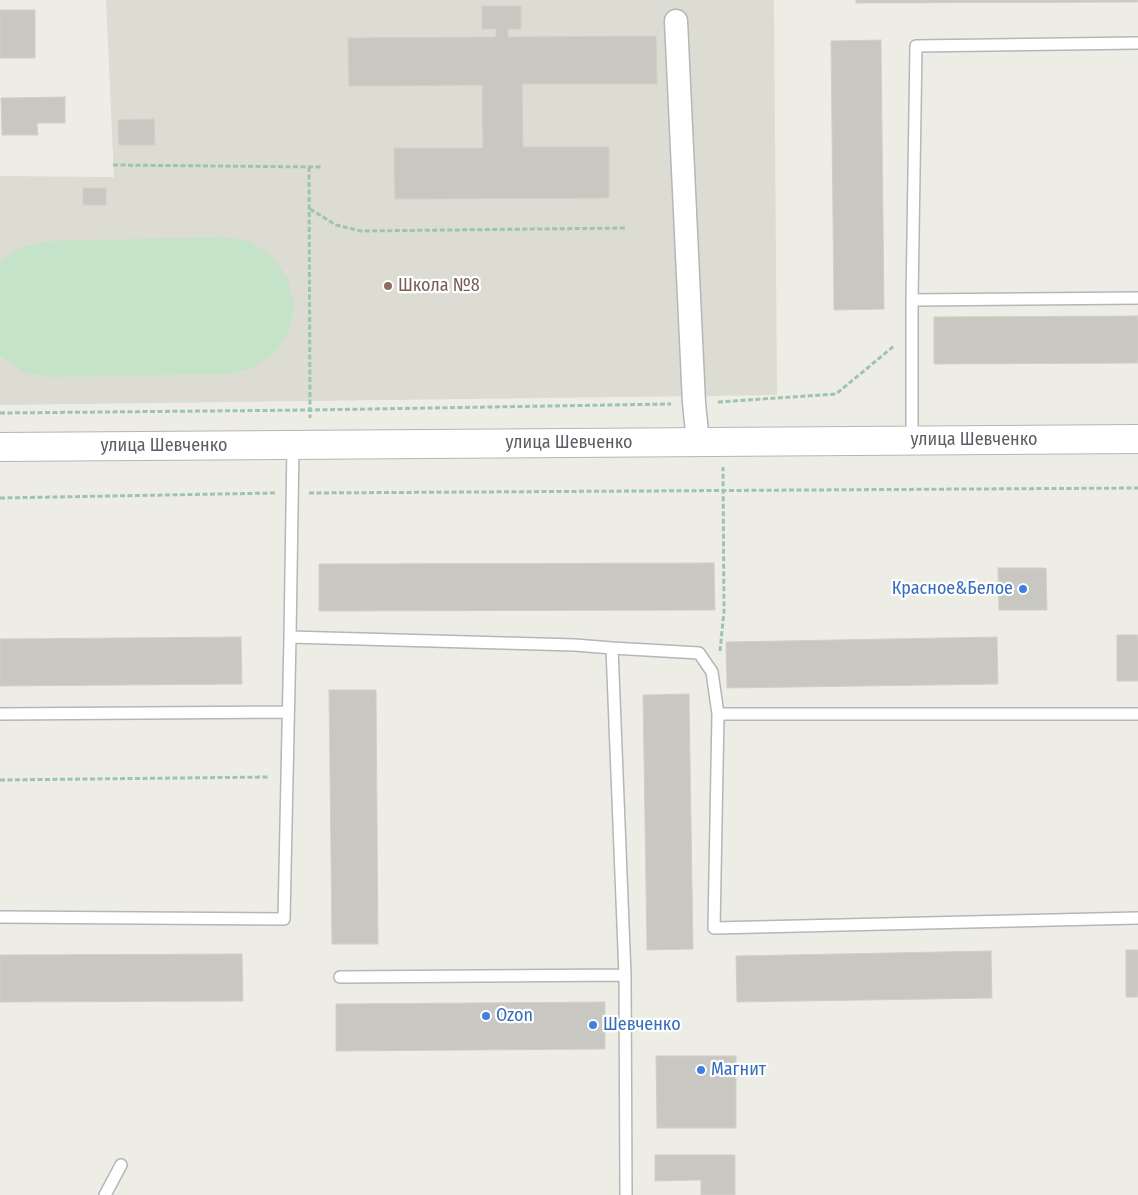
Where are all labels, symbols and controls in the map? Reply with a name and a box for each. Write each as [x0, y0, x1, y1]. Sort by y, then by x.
place label: Школа №8 [398, 275, 480, 297]
marker: Школа №8 [382, 280, 394, 292]
street label: улица Шевченко [911, 429, 1037, 451]
street label: улица Шевченко [506, 432, 632, 454]
street label: улица Шевченко [101, 435, 227, 457]
place label: Красное&Белое [892, 578, 1013, 600]
marker: Красное&Белое [1017, 583, 1029, 595]
place label: Ozon [496, 1005, 533, 1027]
marker: Ozon [480, 1010, 492, 1022]
place label: Шевченко [603, 1014, 681, 1036]
marker: Шевченко [587, 1019, 599, 1031]
place label: Магнит [711, 1059, 766, 1081]
marker: Магнит [695, 1064, 707, 1076]

